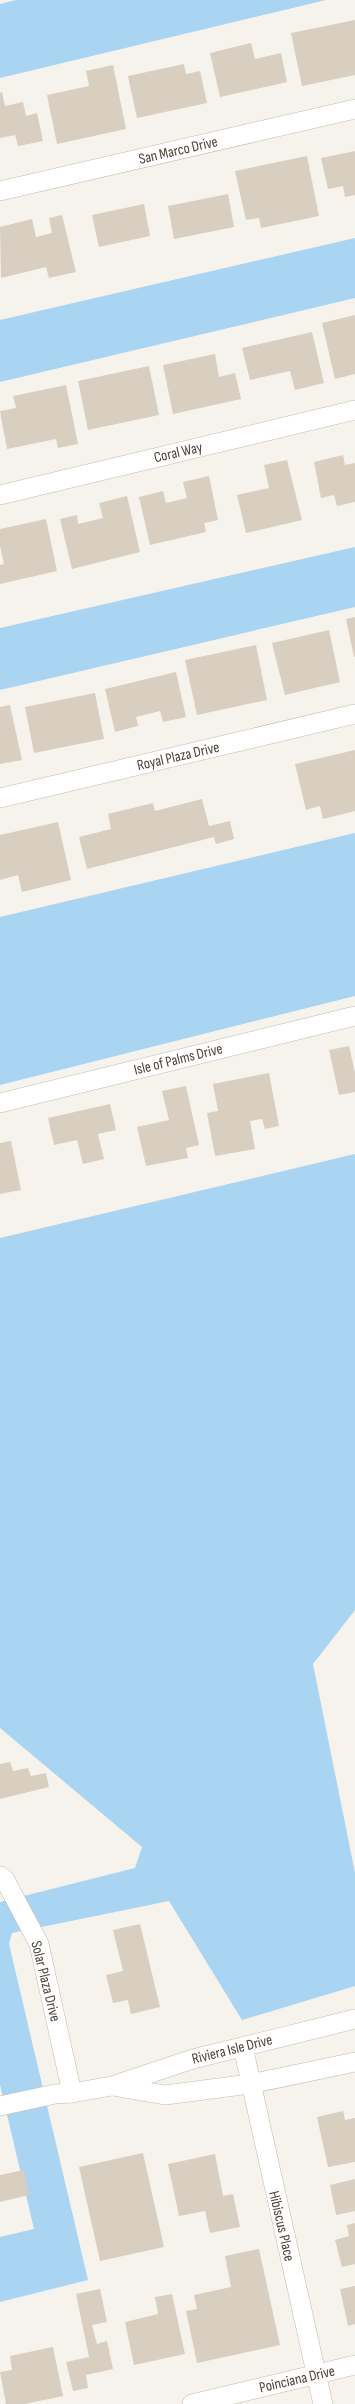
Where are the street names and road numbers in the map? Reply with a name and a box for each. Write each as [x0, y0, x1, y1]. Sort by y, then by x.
street label: San Marco Drive [137, 132, 219, 169]
street label: Coral Way [152, 438, 204, 467]
street label: Royal Plaza Drive [135, 738, 221, 775]
street label: Isle of Palms Drive [132, 1039, 224, 1080]
street label: Solar Plaza Drive [26, 1939, 65, 2023]
street label: Riviera Isle Drive [190, 2030, 274, 2069]
street label: Hibiscus Place [264, 2189, 299, 2263]
street label: Poinciana Drive [257, 2362, 337, 2397]

